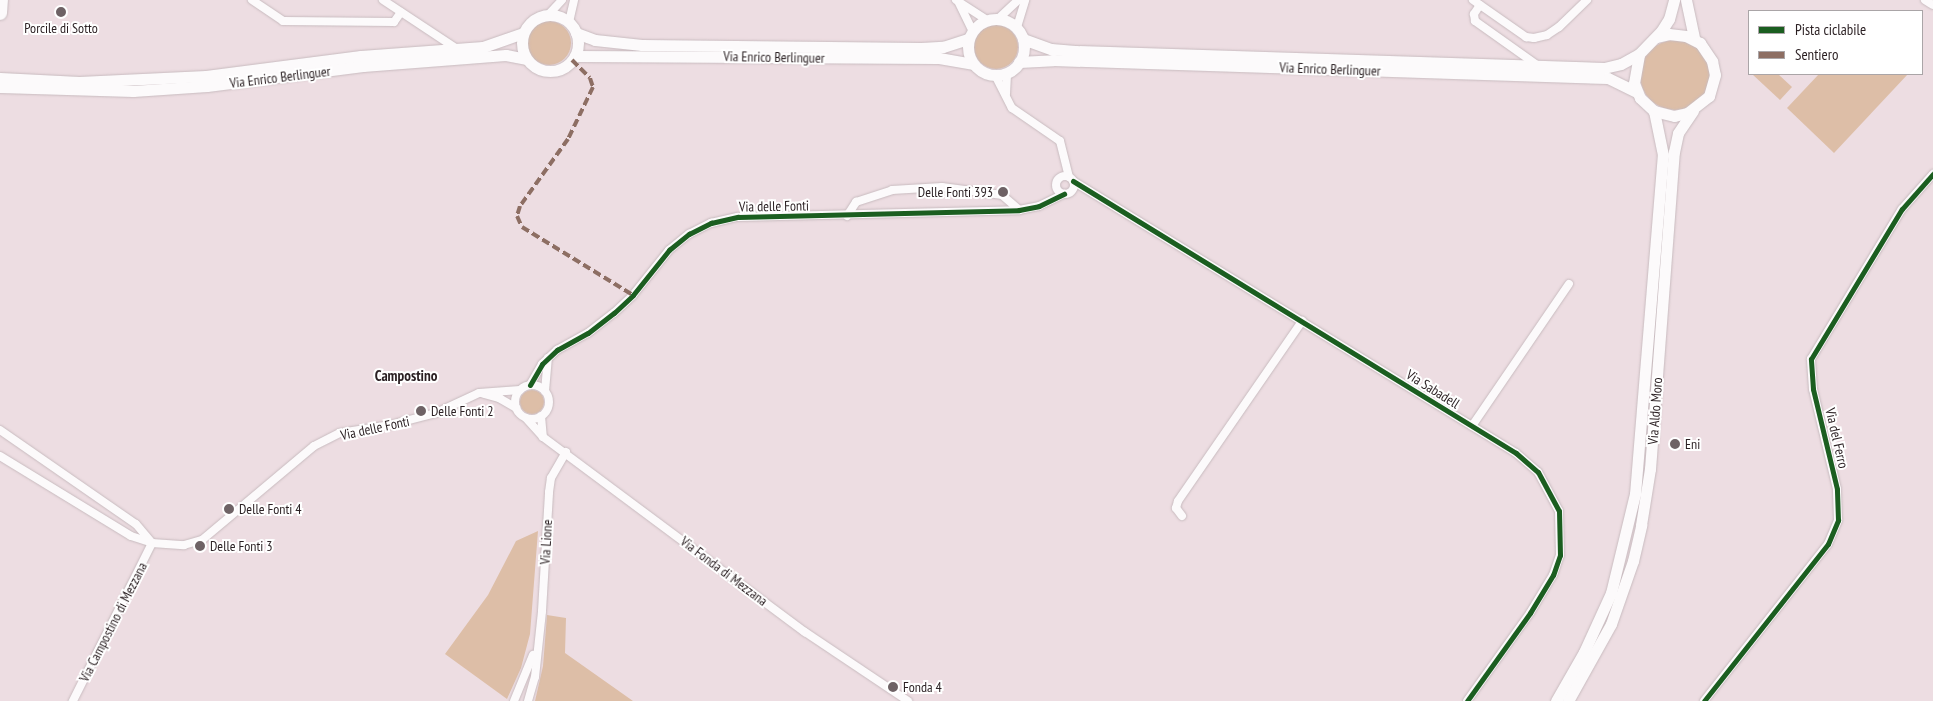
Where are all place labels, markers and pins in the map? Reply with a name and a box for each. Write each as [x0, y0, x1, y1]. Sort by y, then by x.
marker: Porcile di Sotto [55, 6, 67, 18]
place label: Porcile di Sotto [24, 20, 98, 36]
place label: Delle Fonti 393 [918, 184, 993, 200]
marker: Delle Fonti 393 [997, 186, 1009, 198]
place label: Delle Fonti 2 [431, 403, 494, 419]
marker: Delle Fonti 2 [415, 405, 427, 417]
place label: Eni [1685, 436, 1700, 452]
marker: Eni [1669, 438, 1681, 450]
place label: Delle Fonti 4 [239, 501, 302, 517]
marker: Delle Fonti 4 [223, 503, 235, 515]
place label: Delle Fonti 3 [210, 538, 273, 554]
marker: Delle Fonti 3 [194, 540, 206, 552]
place label: Fonda 4 [903, 679, 942, 695]
marker: Fonda 4 [887, 681, 899, 693]

